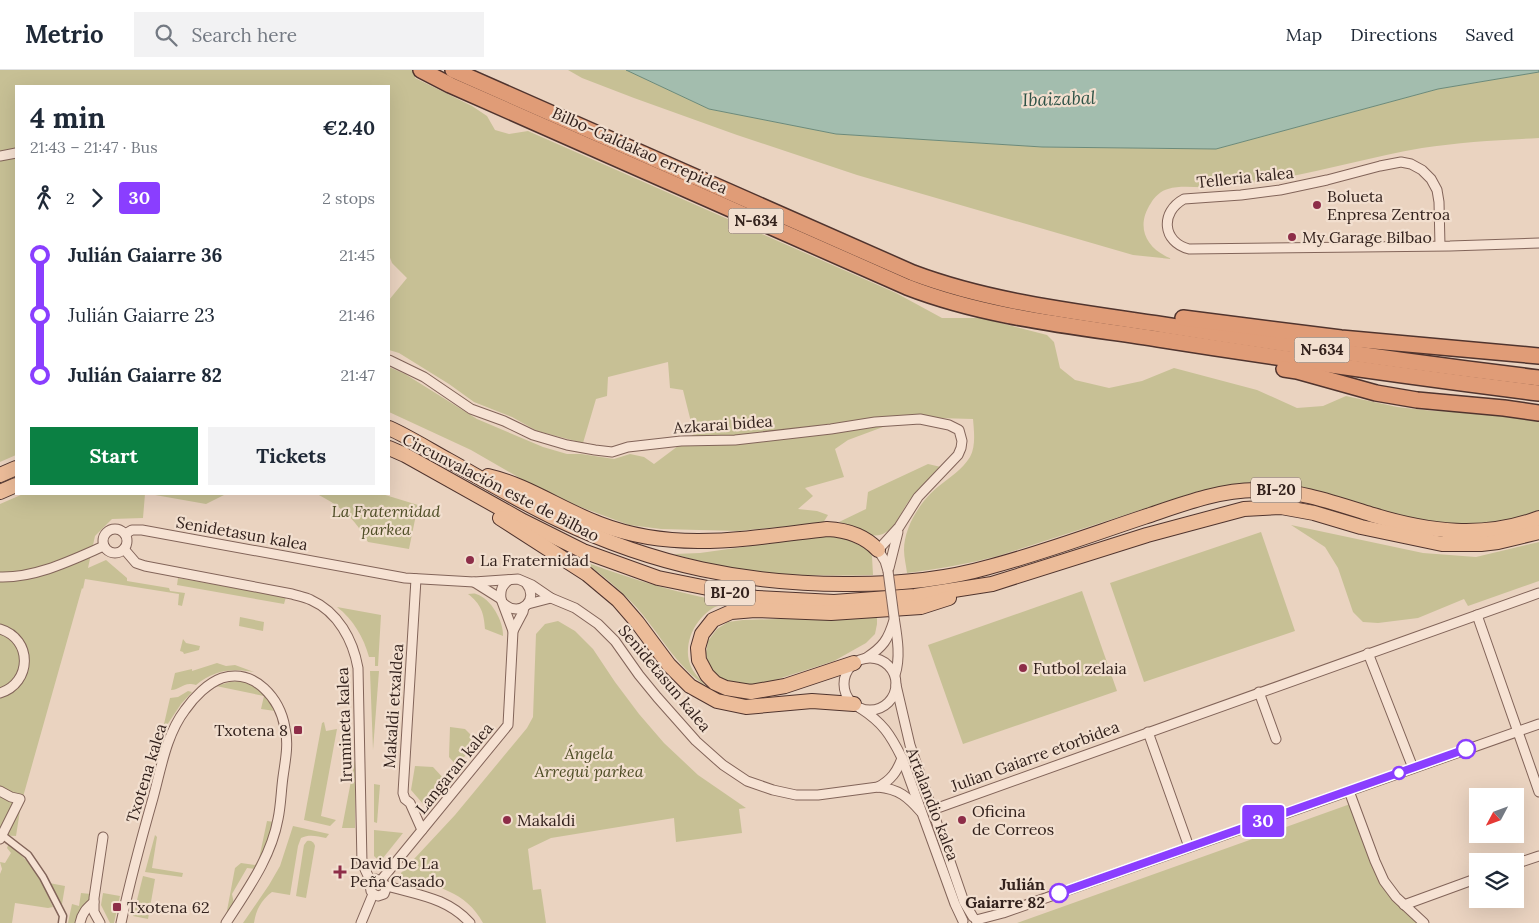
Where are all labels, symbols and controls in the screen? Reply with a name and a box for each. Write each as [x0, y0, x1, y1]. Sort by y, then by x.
search box [134, 12, 484, 57]
text: Metrio [25, 19, 104, 50]
icon: search [152, 21, 180, 49]
text: Search here [192, 23, 297, 47]
text: Map [1286, 23, 1322, 46]
text: Directions [1350, 23, 1437, 46]
text: Saved [1465, 23, 1514, 46]
water label: Ibaizabal [1022, 86, 1096, 111]
text: 4 min [30, 100, 105, 136]
street label: Bilbo-Galdakao errepidea [549, 102, 731, 198]
text: €2.40 [323, 116, 375, 140]
text: 21:43 – 21:47 · Bus [30, 137, 158, 157]
street label: Telleria kalea [1195, 162, 1295, 192]
icon: walk [30, 184, 58, 212]
icon: forward [83, 184, 111, 212]
text: 30 [129, 186, 150, 209]
place label: Bolueta Enpresa Zentroa [1327, 186, 1450, 224]
text: 2 [66, 188, 75, 208]
text: 2 stops [322, 188, 375, 208]
marker: Bolueta Enpresa Zentroa [1311, 199, 1323, 211]
road number: N-634 [728, 208, 784, 234]
place label: My Garage Bilbao [1302, 227, 1432, 247]
marker: My Garage Bilbao [1286, 231, 1298, 243]
text: Julián Gaiarre 36 [68, 243, 222, 267]
text: 21:45 [339, 245, 375, 265]
text: Julián Gaiarre 23 [68, 303, 215, 327]
text: 21:46 [339, 305, 375, 325]
road number: N-634 [1294, 338, 1350, 362]
text: Julián Gaiarre 82 [68, 363, 222, 387]
text: 21:47 [341, 365, 375, 385]
street label: Azkarai bidea [672, 411, 773, 438]
button: Start [30, 427, 198, 485]
button: Tickets [208, 427, 375, 485]
street label: Circunvalación este de Bilbao [399, 429, 603, 545]
road number: BI-20 [1251, 478, 1301, 502]
park label: La Fraternidad parkea [332, 501, 441, 539]
street label: Senidetasun kalea [175, 512, 309, 554]
place label: La Fraternidad [480, 550, 589, 570]
marker: La Fraternidad [464, 554, 476, 566]
road number: BI-20 [705, 580, 755, 606]
street label: Senidetasun kalea [614, 620, 716, 736]
street label: Makaldi etxaldea [379, 643, 407, 769]
place label: Futbol zelaia [1033, 658, 1127, 678]
marker: Futbol zelaia [1017, 662, 1029, 674]
street label: Irumineta kalea [332, 667, 356, 783]
street label: Julian Gaiarre etorbidea [947, 716, 1122, 796]
street label: Langaran kalea [411, 718, 497, 818]
place label: Txotena 8 [214, 720, 288, 740]
street label: Txotena kalea [121, 721, 171, 825]
marker: Txotena 8 [292, 724, 304, 736]
unlabelled marker [1456, 739, 1476, 759]
park label: Ángela Arregui parkea [534, 743, 644, 781]
street label: Artalandio kalea [902, 744, 964, 863]
unlabelled marker [1392, 766, 1406, 780]
north arrow [1469, 788, 1524, 842]
map controls [1469, 788, 1524, 908]
place label: Oficina de Correos [972, 801, 1054, 839]
line badge: 30 [1240, 805, 1286, 837]
text: 30 [1252, 809, 1274, 832]
place label: Makaldi [517, 810, 575, 830]
marker: Makaldi [501, 814, 513, 826]
marker: Oficina de Correos [956, 814, 968, 826]
place label: David De La Peña Casado [350, 853, 444, 891]
button: layers [1469, 853, 1524, 908]
marker: David De La Peña Casado [334, 866, 346, 878]
place label: Julián Gaiarre 82 [965, 874, 1045, 912]
marker: Julián Gaiarre 82 [1049, 883, 1069, 903]
place label: Txotena 62 [127, 897, 210, 917]
marker: Txotena 62 [111, 901, 123, 913]

